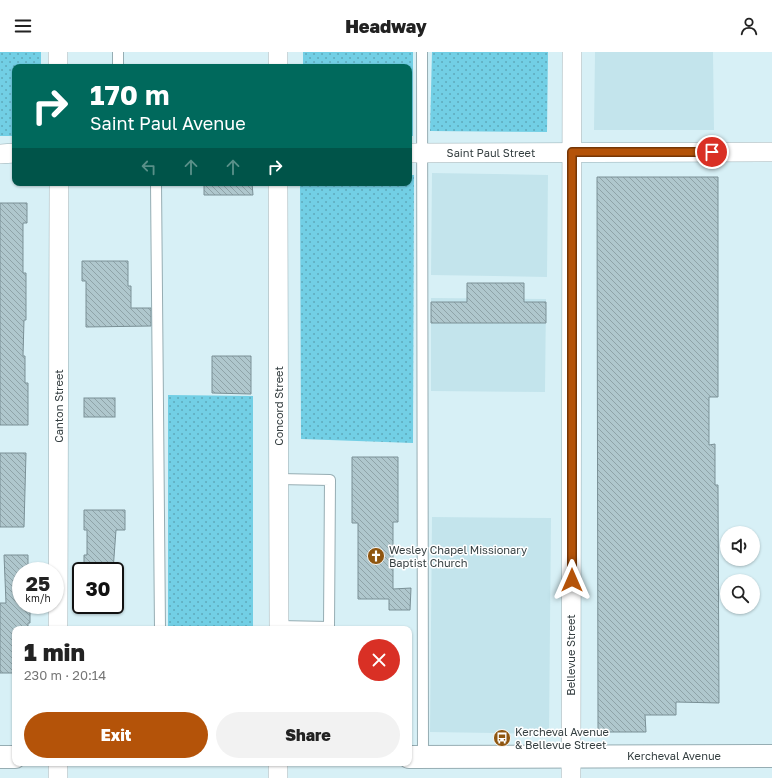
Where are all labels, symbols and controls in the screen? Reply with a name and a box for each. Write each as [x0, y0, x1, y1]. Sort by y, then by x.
icon: menu [12, 15, 34, 37]
text: Headway [345, 15, 427, 37]
icon: person [738, 15, 760, 37]
text: 170 m [90, 78, 169, 111]
icon: right [24, 80, 76, 132]
text: Saint Paul Avenue [90, 112, 246, 134]
pin [695, 135, 729, 169]
icon: arrive [701, 141, 723, 163]
street label: Saint Paul Street [447, 146, 535, 159]
icon: left [138, 156, 160, 178]
icon: ahead [180, 156, 202, 178]
icon: ahead [222, 156, 244, 178]
icon: right [264, 156, 286, 178]
street label: Concord Street [272, 366, 285, 446]
street label: Canton Street [52, 369, 65, 443]
map controls [720, 526, 760, 614]
button: sound [720, 526, 760, 566]
place label: Wesley Chapel Missionary Baptist Church [389, 543, 527, 569]
church icon: Wesley Chapel Missionary Baptist Church [366, 546, 386, 566]
position arrow [551, 559, 593, 601]
speed limit sign: 30 [72, 562, 124, 614]
text: 25 [26, 571, 50, 595]
button: search [720, 574, 760, 614]
text: km/h [25, 592, 51, 604]
street label: Bellevue Street [564, 614, 577, 696]
text: 1 min [24, 637, 85, 666]
button: close [358, 639, 400, 681]
text: 230 m · 20:14 [24, 667, 106, 683]
button: Exit [24, 712, 208, 758]
button: Share [216, 712, 400, 758]
place label: Kercheval Avenue & Bellevue Street [515, 725, 609, 751]
bus stop icon: Kercheval Avenue & Bellevue Street [492, 728, 512, 748]
street label: Kercheval Avenue [627, 749, 721, 762]

